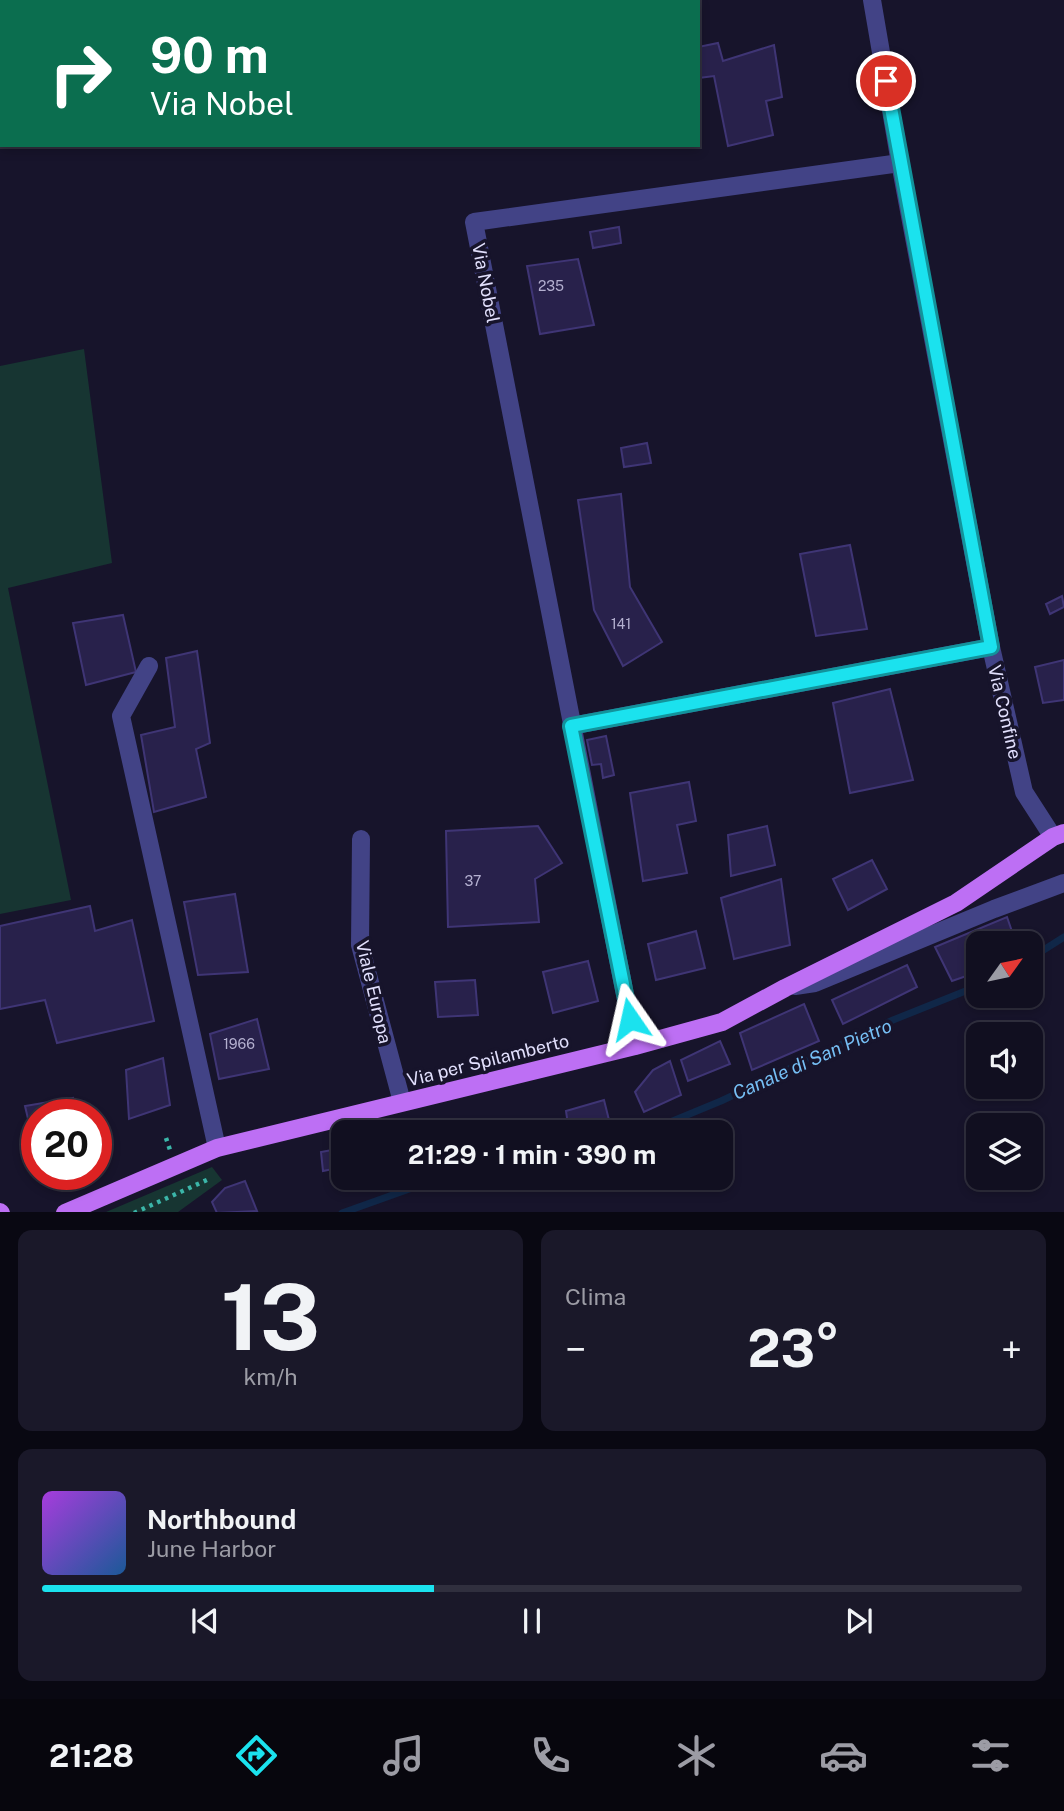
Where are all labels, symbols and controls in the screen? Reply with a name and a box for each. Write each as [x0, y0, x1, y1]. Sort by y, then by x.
text: 90 m [150, 26, 269, 84]
icon: right [35, 28, 126, 119]
pin [856, 51, 916, 111]
icon: arrive [867, 62, 905, 100]
text: Via Nobel [150, 85, 294, 122]
street label: Via Nobel [468, 241, 504, 325]
house number: 235 [538, 278, 564, 294]
house number: 141 [611, 616, 631, 632]
street label: Via Confine [984, 663, 1026, 761]
house number: 37 [465, 873, 481, 889]
north arrow [966, 931, 1043, 1008]
map controls [966, 931, 1043, 1190]
street label: Viale Europa [352, 938, 396, 1046]
position arrow [593, 982, 667, 1056]
water label: Canale di San Pietro [729, 1014, 895, 1104]
button: sound [966, 1022, 1043, 1099]
street label: Via per Spilamberto [405, 1030, 571, 1090]
house number: 1966 [223, 1036, 255, 1052]
speed limit sign: 20 [21, 1099, 112, 1190]
button: layers [966, 1113, 1043, 1190]
text: 21:29 · 1 min · 390 m [408, 1139, 656, 1170]
text: 13 [221, 1264, 320, 1370]
text: Clima [565, 1283, 626, 1310]
text: 23° [747, 1318, 840, 1379]
text: − [565, 1327, 586, 1372]
text: + [1001, 1327, 1022, 1372]
text: km/h [243, 1363, 298, 1390]
text: Northbound [147, 1504, 296, 1535]
text: June Harbor [147, 1535, 276, 1562]
icon: previous [186, 1602, 224, 1640]
icon: pause [513, 1602, 551, 1640]
icon: next [840, 1602, 878, 1640]
icon: directions [232, 1731, 281, 1780]
icon: music [379, 1731, 428, 1780]
icon: phone [526, 1731, 575, 1780]
icon: climate [672, 1731, 721, 1780]
icon: car [819, 1731, 868, 1780]
icon: filters [966, 1731, 1015, 1780]
text: 21:28 [49, 1737, 134, 1774]

